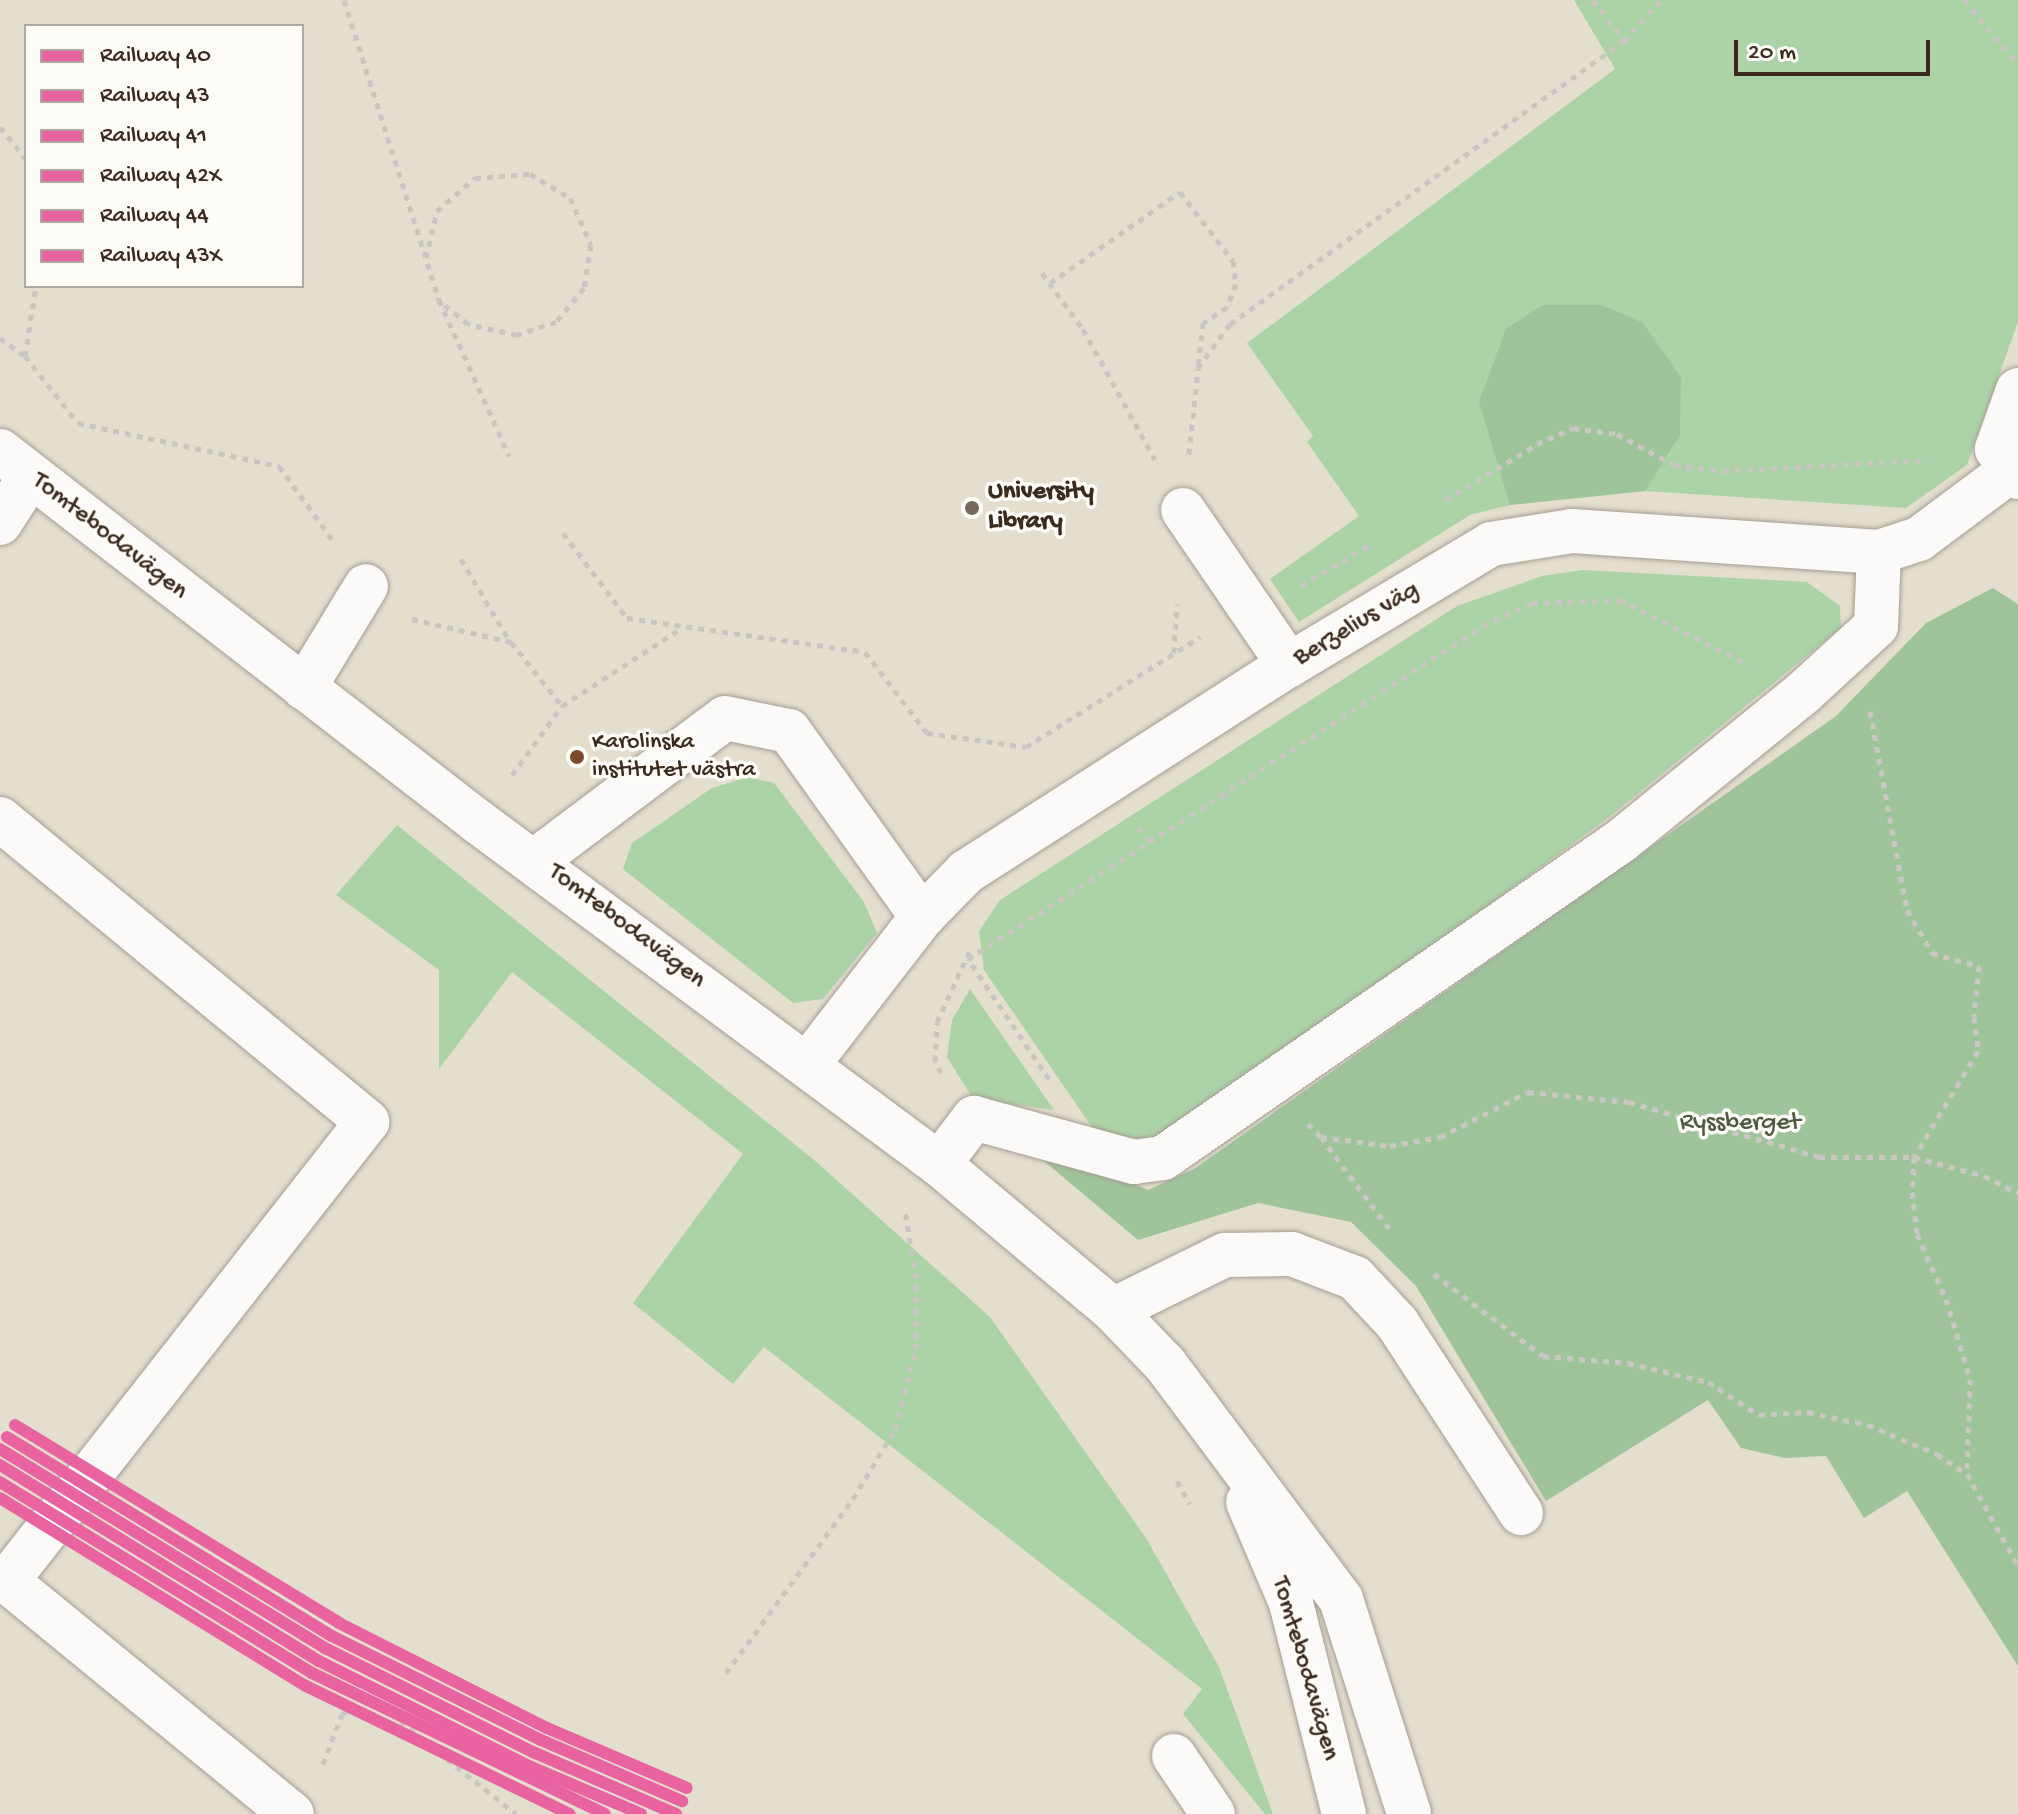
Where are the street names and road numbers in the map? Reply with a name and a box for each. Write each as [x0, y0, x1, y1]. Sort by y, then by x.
street label: Tomtebodavägen [25, 466, 193, 608]
street label: Berzelius väg [1289, 575, 1425, 675]
street label: Tomtebodavägen [541, 858, 711, 996]
street label: Tomtebodavägen [1263, 1574, 1345, 1764]

